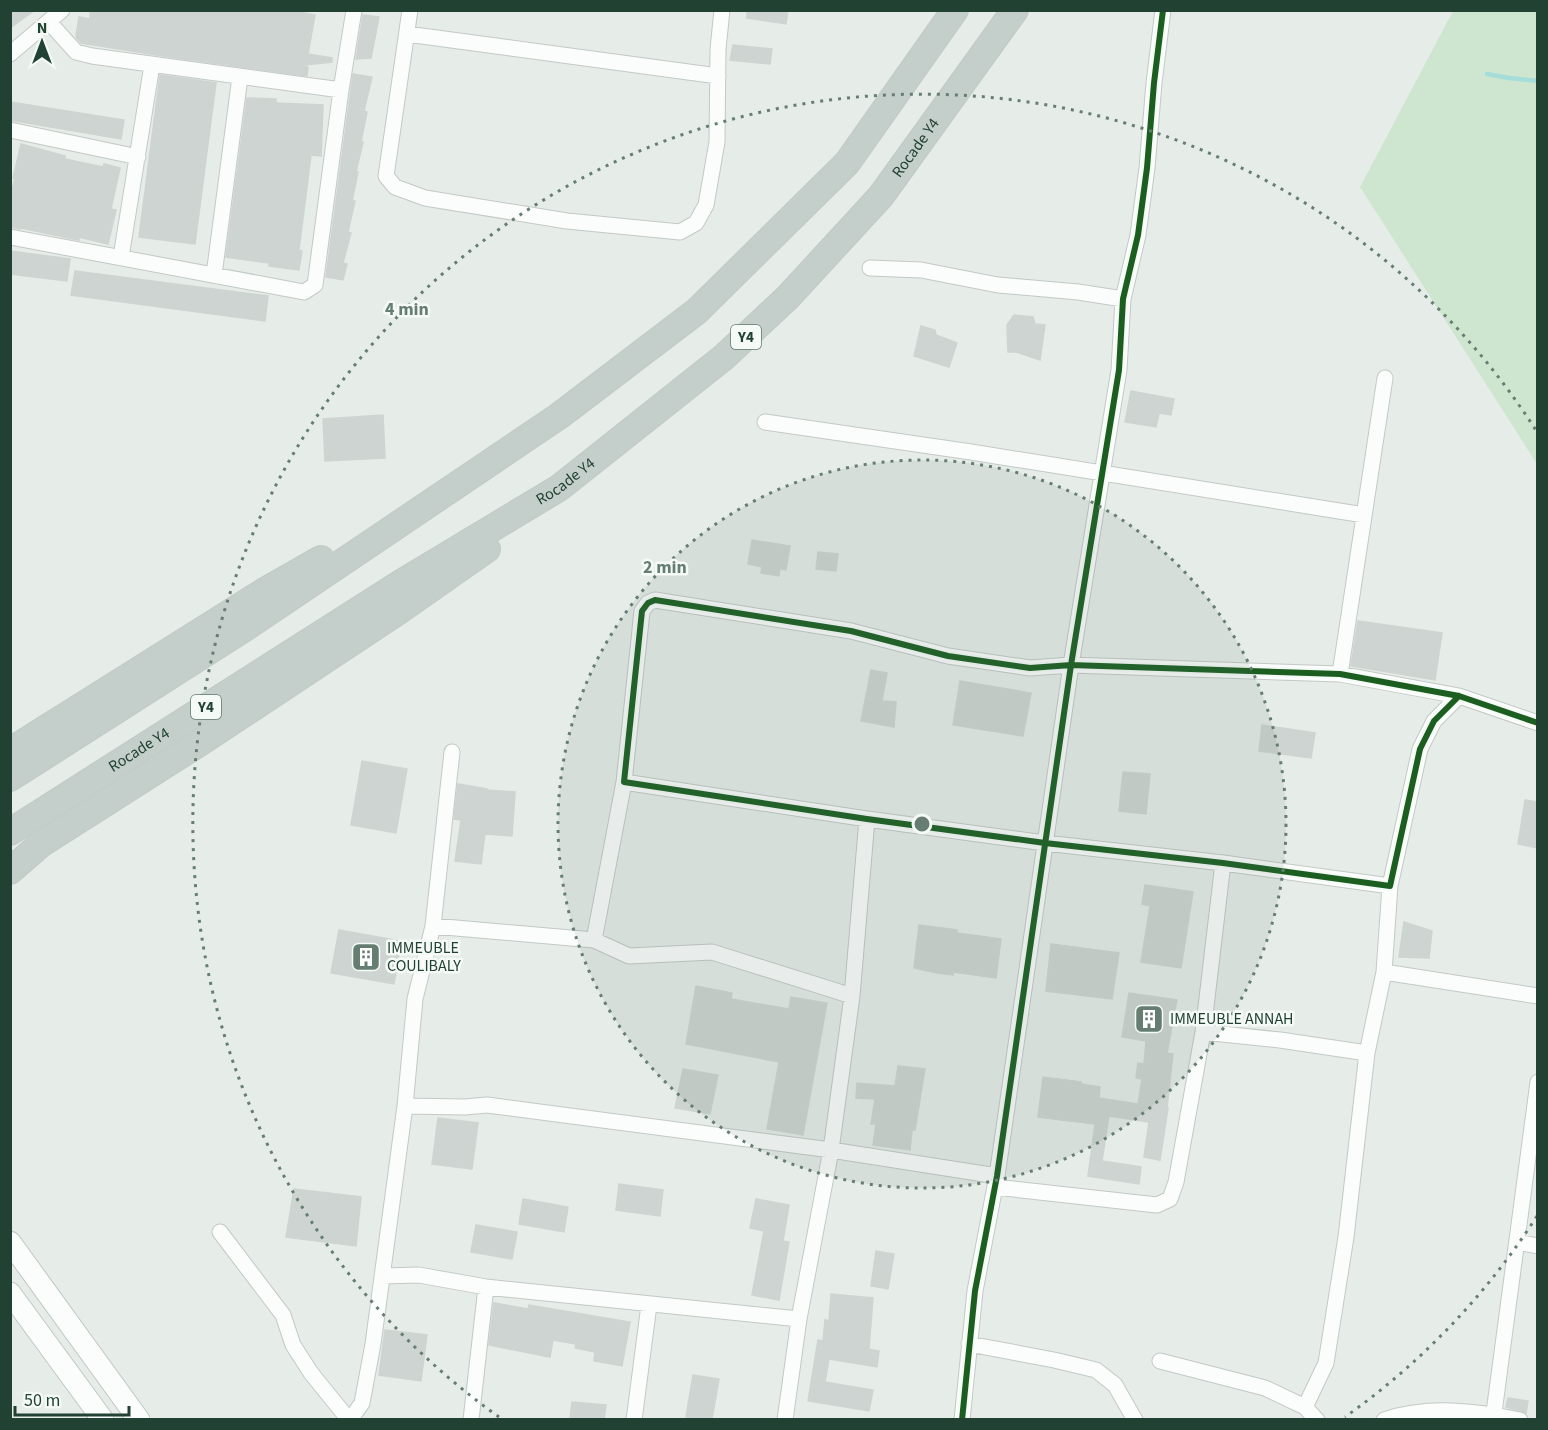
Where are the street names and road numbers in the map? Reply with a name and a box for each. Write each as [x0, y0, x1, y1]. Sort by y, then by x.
street label: Rocade Y4 [887, 114, 945, 182]
road number: Y4 [731, 325, 761, 349]
street label: Rocade Y4 [532, 452, 600, 510]
road number: Y4 [191, 695, 221, 719]
street label: Rocade Y4 [104, 722, 174, 777]

